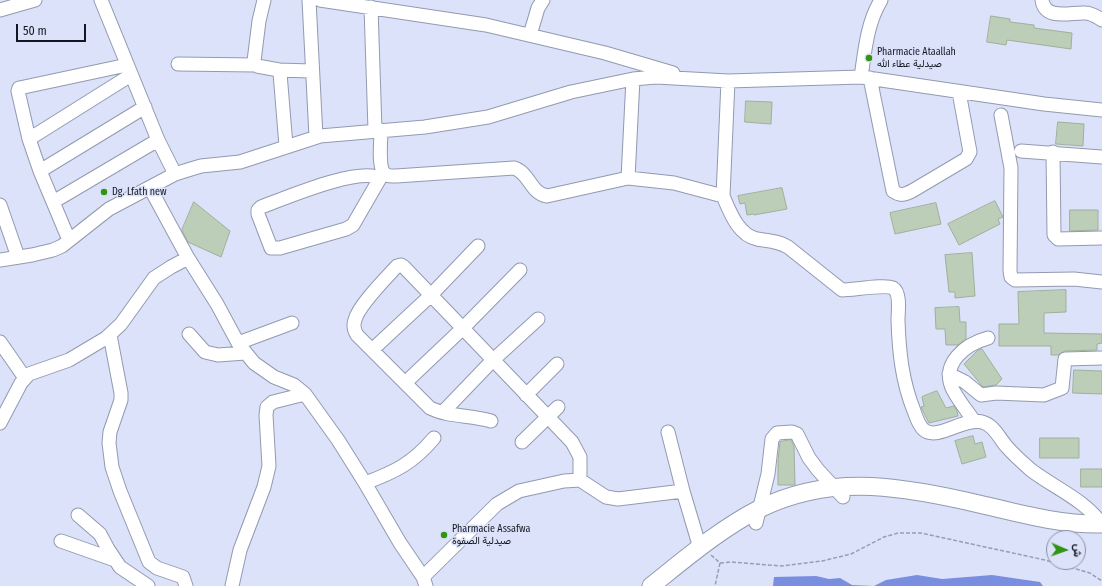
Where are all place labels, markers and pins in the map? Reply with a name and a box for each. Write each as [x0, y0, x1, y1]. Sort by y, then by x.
place label: Pharmacie Ataallah صيدلية عطاء الله [877, 46, 956, 70]
marker: Pharmacie Ataallah صيدلية عطاء الله [864, 53, 874, 63]
place label: Dg. Lfath new [112, 186, 167, 198]
marker: Dg. Lfath new [99, 187, 109, 197]
place label: Pharmacie Assafwa صيدلية الصفوة [452, 523, 530, 546]
marker: Pharmacie Assafwa صيدلية الصفوة [439, 530, 449, 540]

